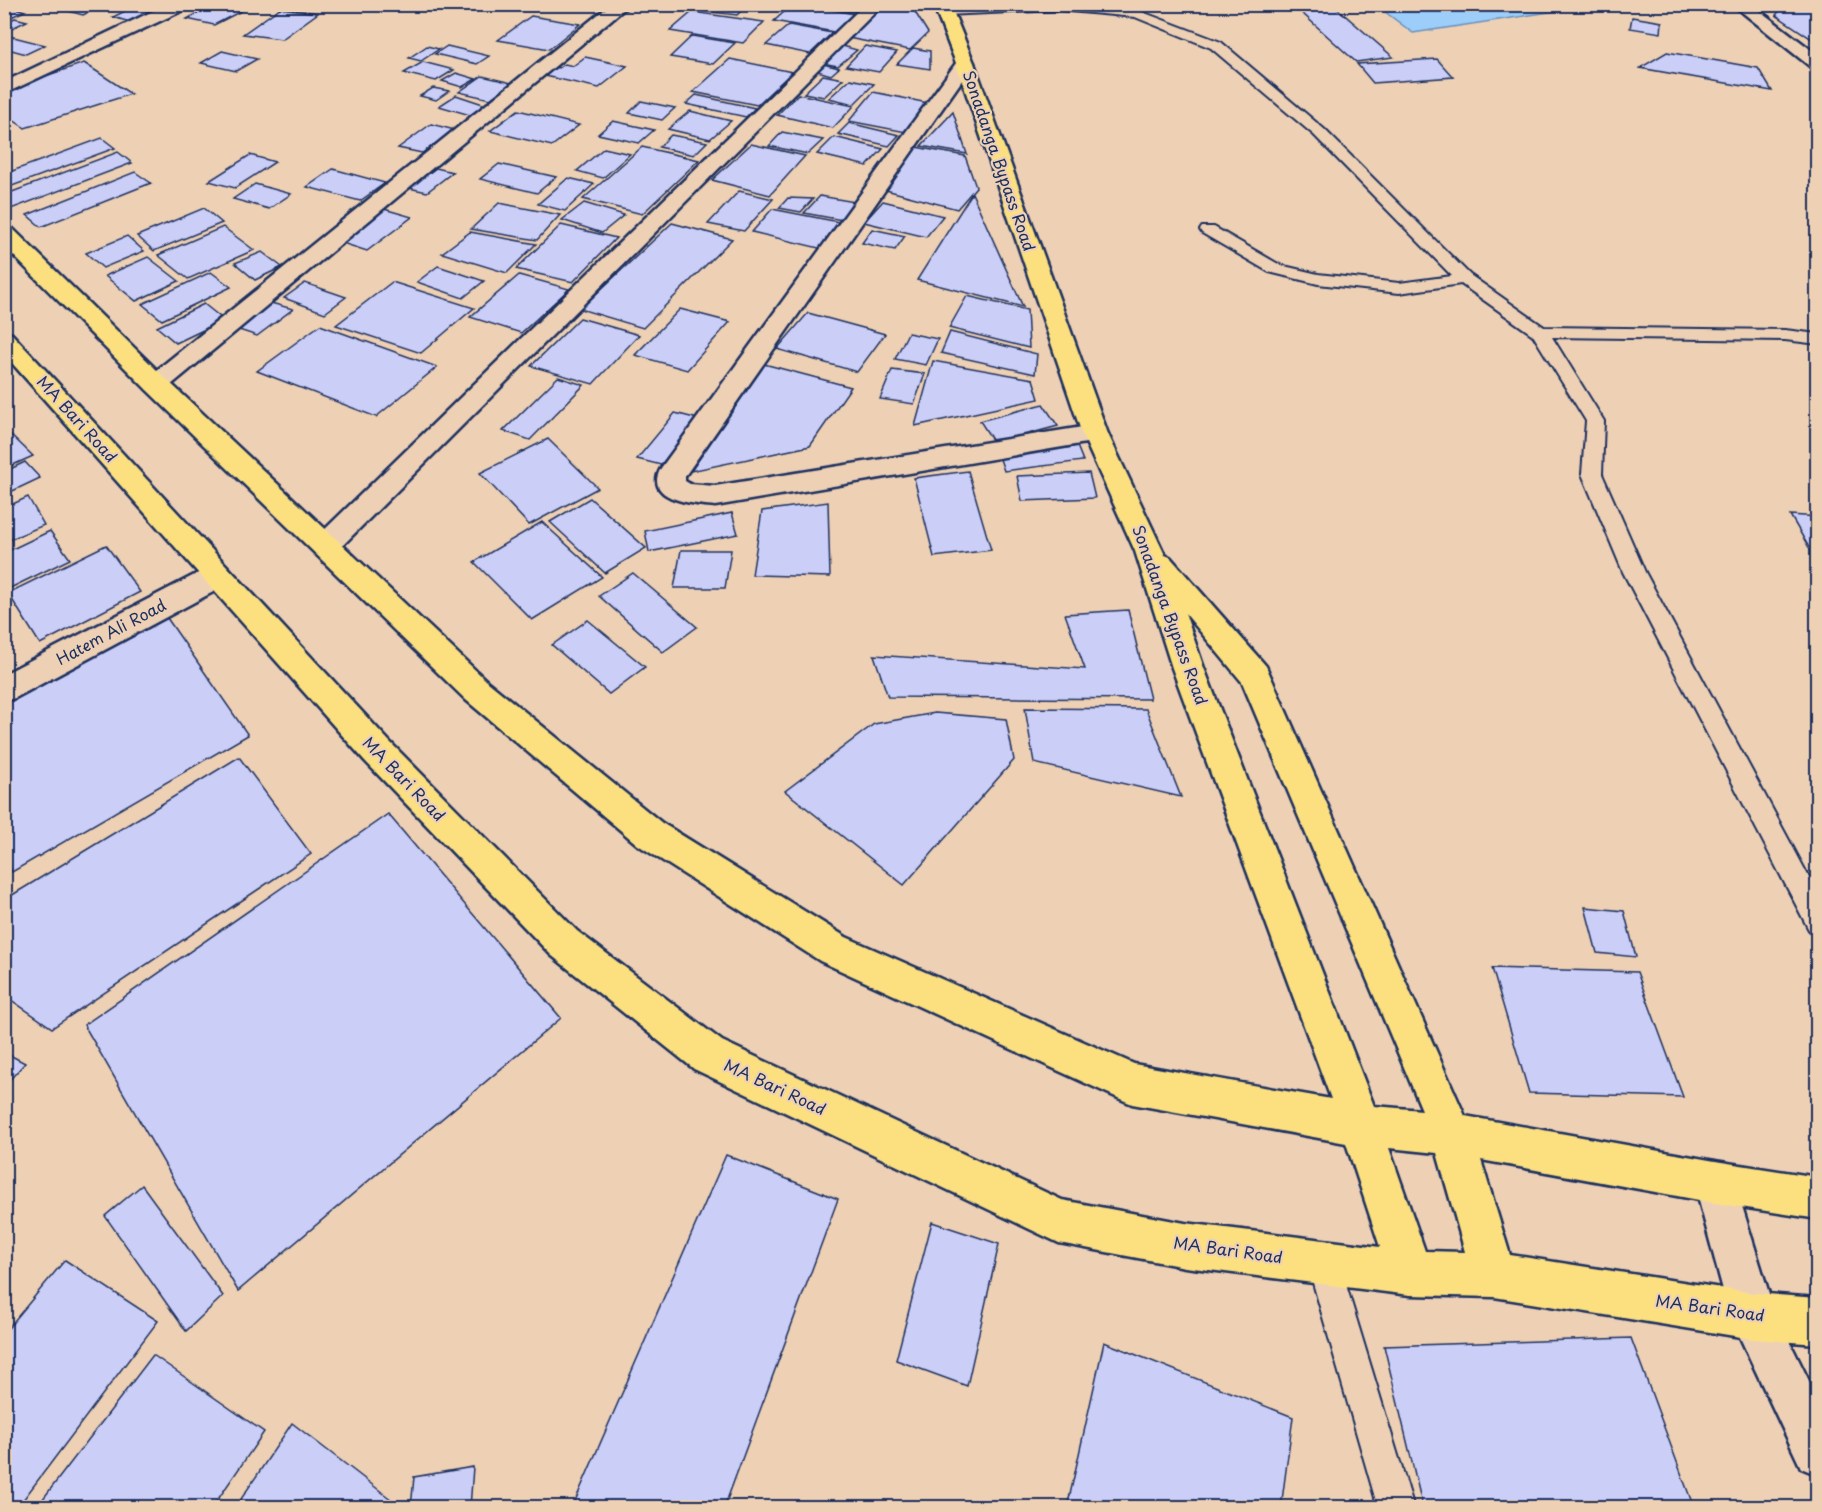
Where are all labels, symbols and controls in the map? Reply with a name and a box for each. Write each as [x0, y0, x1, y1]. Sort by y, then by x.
street label: Sonadanga Bypass Road [958, 67, 1042, 254]
street label: MA Bari Road [32, 369, 123, 467]
street label: Sonadanga Bypass Road [1127, 521, 1215, 708]
street label: Hatem Ali Road [51, 592, 170, 670]
street label: MA Bari Road [358, 730, 452, 826]
street label: MA Bari Road [720, 1052, 830, 1120]
street label: MA Bari Road [1172, 1229, 1284, 1269]
street label: MA Bari Road [1654, 1287, 1766, 1327]

